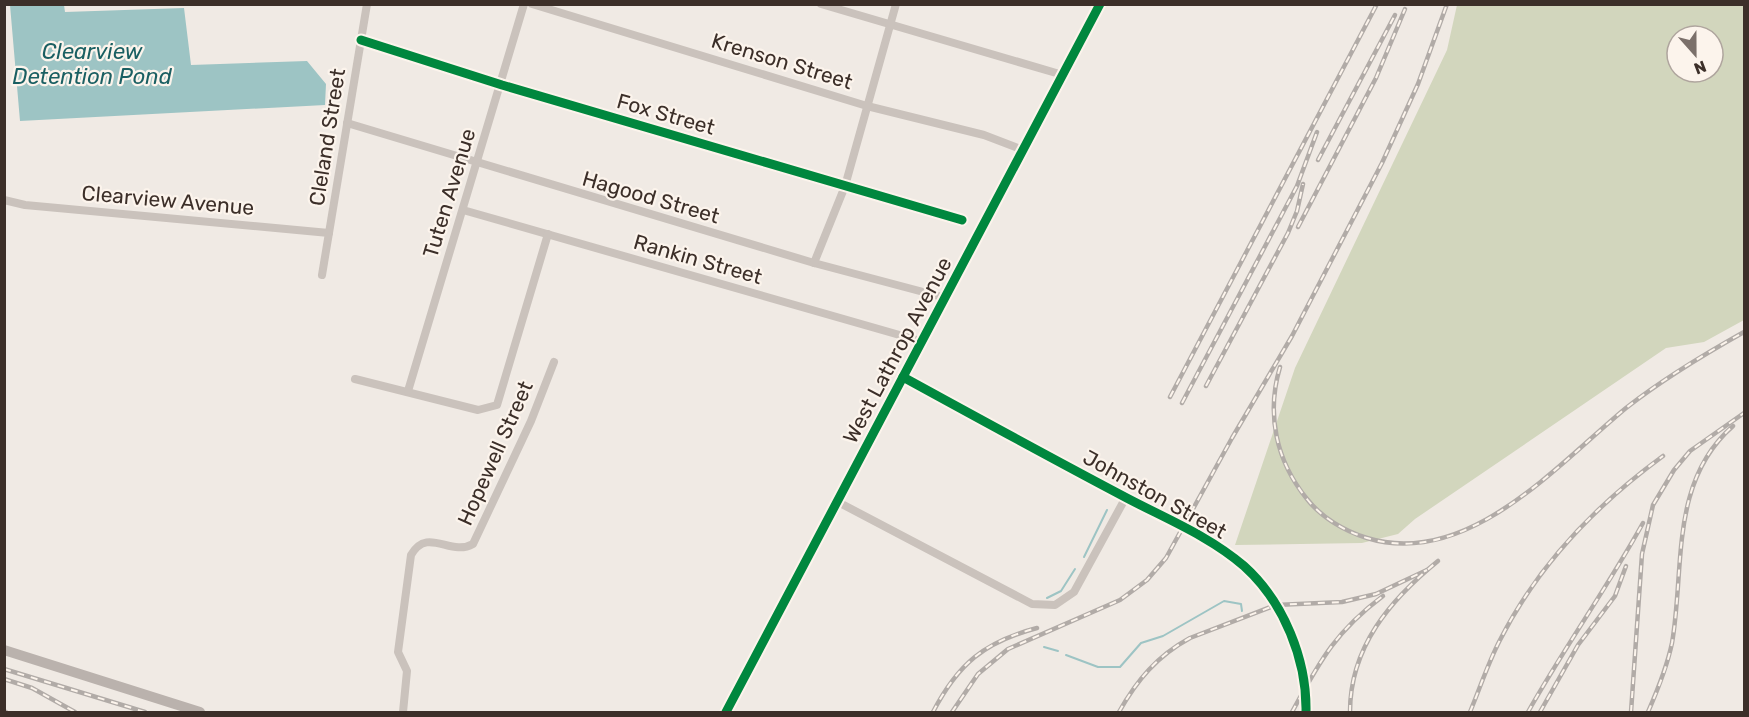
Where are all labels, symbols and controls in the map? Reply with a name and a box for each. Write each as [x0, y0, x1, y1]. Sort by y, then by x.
north arrow [1665, 24, 1725, 84]
street label: Krenson Street [708, 28, 856, 94]
water label: Clearview Detention Pond [12, 38, 173, 90]
text: N [1691, 57, 1709, 78]
street label: Cleland Street [304, 67, 350, 207]
street label: Fox Street [614, 88, 718, 140]
street label: Tuten Avenue [417, 125, 481, 261]
street label: Hagood Street [580, 165, 722, 229]
street label: Clearview Avenue [81, 180, 255, 220]
street label: Rankin Street [631, 229, 765, 289]
street label: West Lathrop Avenue [837, 253, 957, 447]
street label: Hopewell Street [452, 377, 538, 529]
street label: Johnston Street [1079, 444, 1231, 544]

